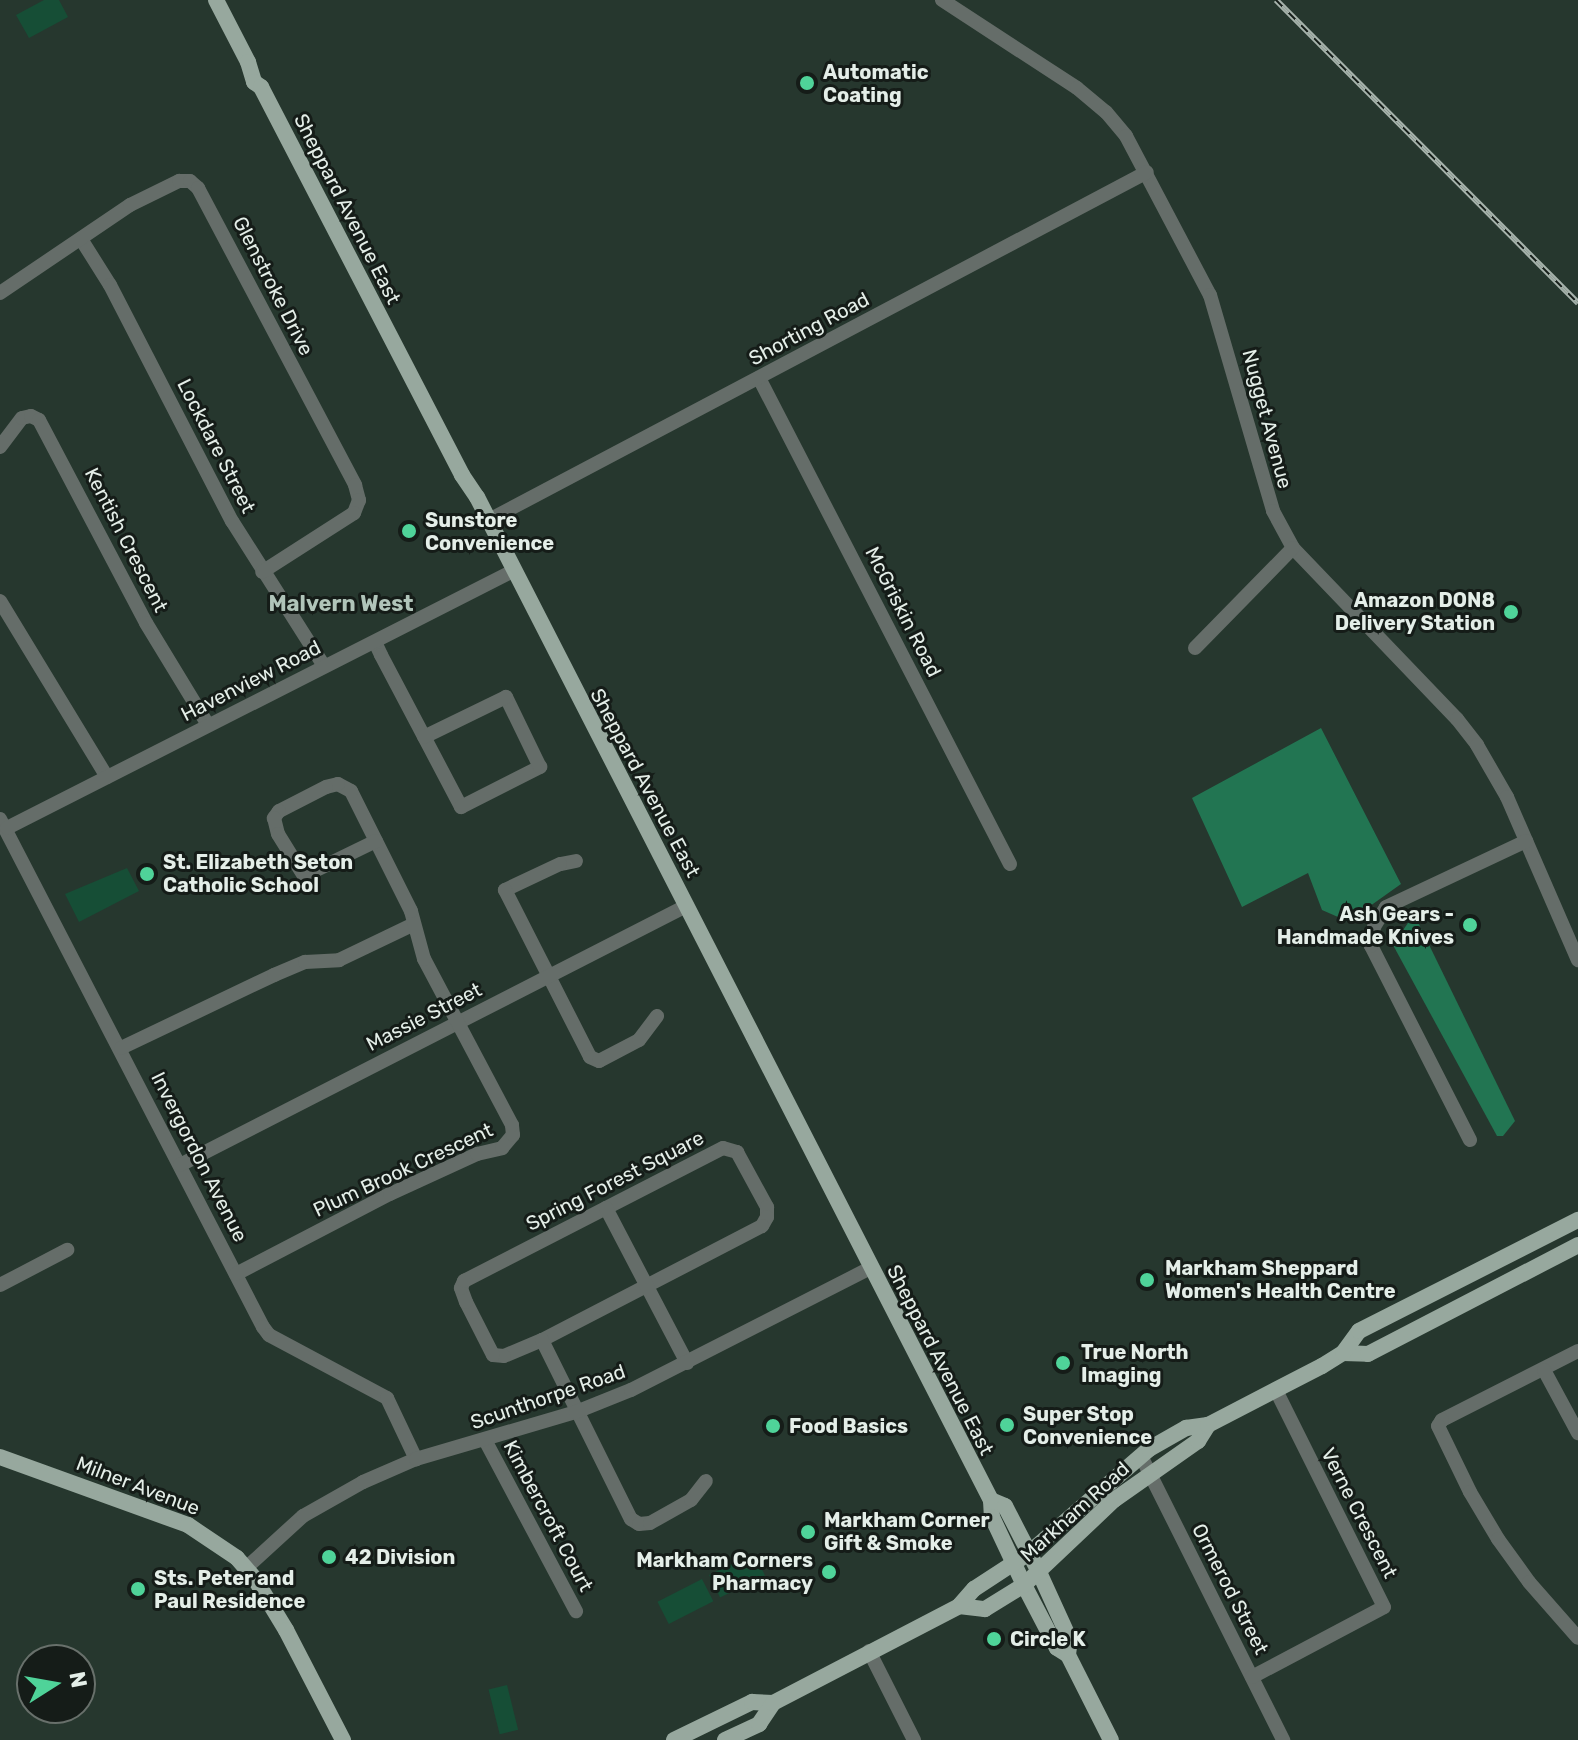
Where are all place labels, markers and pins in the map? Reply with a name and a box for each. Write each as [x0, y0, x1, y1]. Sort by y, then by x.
place label: Automatic Coating [823, 60, 928, 107]
marker: Automatic Coating [798, 74, 816, 92]
place label: Sunstore Convenience [425, 508, 554, 555]
marker: Sunstore Convenience [400, 522, 418, 540]
place label: Amazon DON8 Delivery Station [1334, 588, 1495, 635]
marker: Amazon DON8 Delivery Station [1502, 603, 1520, 621]
place label: St. Elizabeth Seton Catholic School [163, 850, 353, 897]
marker: St. Elizabeth Seton Catholic School [138, 865, 156, 883]
place label: Ash Gears - Handmade Knives [1277, 902, 1454, 949]
marker: Ash Gears - Handmade Knives [1461, 916, 1479, 934]
place label: Markham Sheppard Women's Health Centre [1165, 1256, 1396, 1303]
marker: Markham Sheppard Women's Health Centre [1136, 1269, 1158, 1291]
place label: True North Imaging [1081, 1340, 1189, 1387]
marker: True North Imaging [1052, 1352, 1074, 1374]
place label: Super Stop Convenience [1023, 1402, 1152, 1449]
place label: Food Basics [789, 1414, 908, 1438]
marker: Super Stop Convenience [998, 1416, 1016, 1434]
marker: Food Basics [764, 1417, 782, 1435]
place label: Markham Corner Gift & Smoke [824, 1508, 990, 1555]
marker: Markham Corner Gift & Smoke [799, 1523, 817, 1541]
place label: 42 Division [345, 1545, 455, 1569]
marker: 42 Division [320, 1548, 338, 1566]
place label: Markham Corners Pharmacy [636, 1548, 813, 1595]
marker: Markham Corners Pharmacy [820, 1563, 838, 1581]
place label: Sts. Peter and Paul Residence [154, 1566, 305, 1613]
marker: Sts. Peter and Paul Residence [129, 1580, 147, 1598]
place label: Circle K [1010, 1627, 1086, 1651]
marker: Circle K [985, 1630, 1003, 1648]

